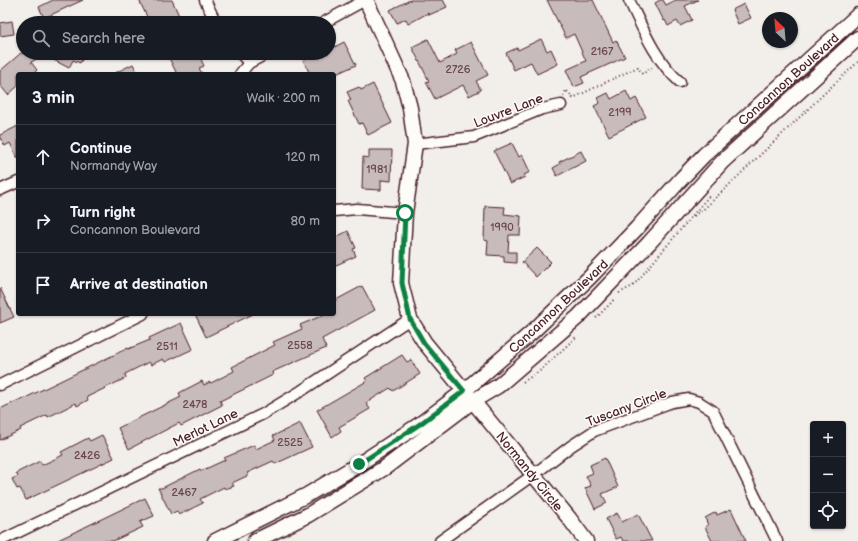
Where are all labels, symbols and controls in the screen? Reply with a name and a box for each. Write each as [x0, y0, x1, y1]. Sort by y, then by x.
north arrow [762, 12, 798, 48]
search box [16, 16, 336, 60]
icon: search [30, 27, 52, 49]
text: Search here [62, 29, 145, 48]
street label: Concannon Boulevard [735, 30, 842, 129]
house number: 2167 [591, 45, 614, 58]
house number: 2726 [445, 63, 471, 76]
text: 3 min [32, 88, 75, 108]
text: Walk · 200 m [247, 90, 320, 106]
street label: Louvre Lane [471, 90, 546, 131]
house number: 2199 [608, 106, 632, 119]
text: Continue [70, 139, 132, 158]
icon: ahead [32, 146, 54, 168]
text: 120 m [285, 149, 320, 165]
text: Normandy Way [70, 158, 157, 174]
house number: 1981 [366, 163, 388, 176]
text: Turn right [70, 203, 135, 222]
route start [396, 204, 414, 222]
icon: right [32, 210, 54, 232]
text: 80 m [291, 213, 320, 229]
house number: 1990 [490, 221, 514, 234]
text: Concannon Boulevard [70, 222, 200, 238]
street label: Concannon Boulevard [506, 256, 612, 357]
icon: arrive [32, 274, 54, 296]
text: Arrive at destination [70, 275, 208, 294]
house number: 2558 [287, 339, 313, 352]
house number: 2511 [156, 340, 178, 353]
street label: Tuscany Circle [584, 385, 669, 431]
house number: 2478 [183, 398, 207, 411]
street label: Merlot Lane [170, 405, 241, 451]
map controls [810, 421, 846, 529]
button: + [810, 421, 846, 457]
street label: Normandy Circle [492, 429, 566, 515]
house number: 2525 [277, 436, 303, 449]
house number: 2426 [74, 449, 100, 462]
route end [350, 455, 368, 473]
button: − [810, 457, 846, 493]
house number: 2467 [171, 486, 197, 499]
button: locate [810, 493, 846, 529]

